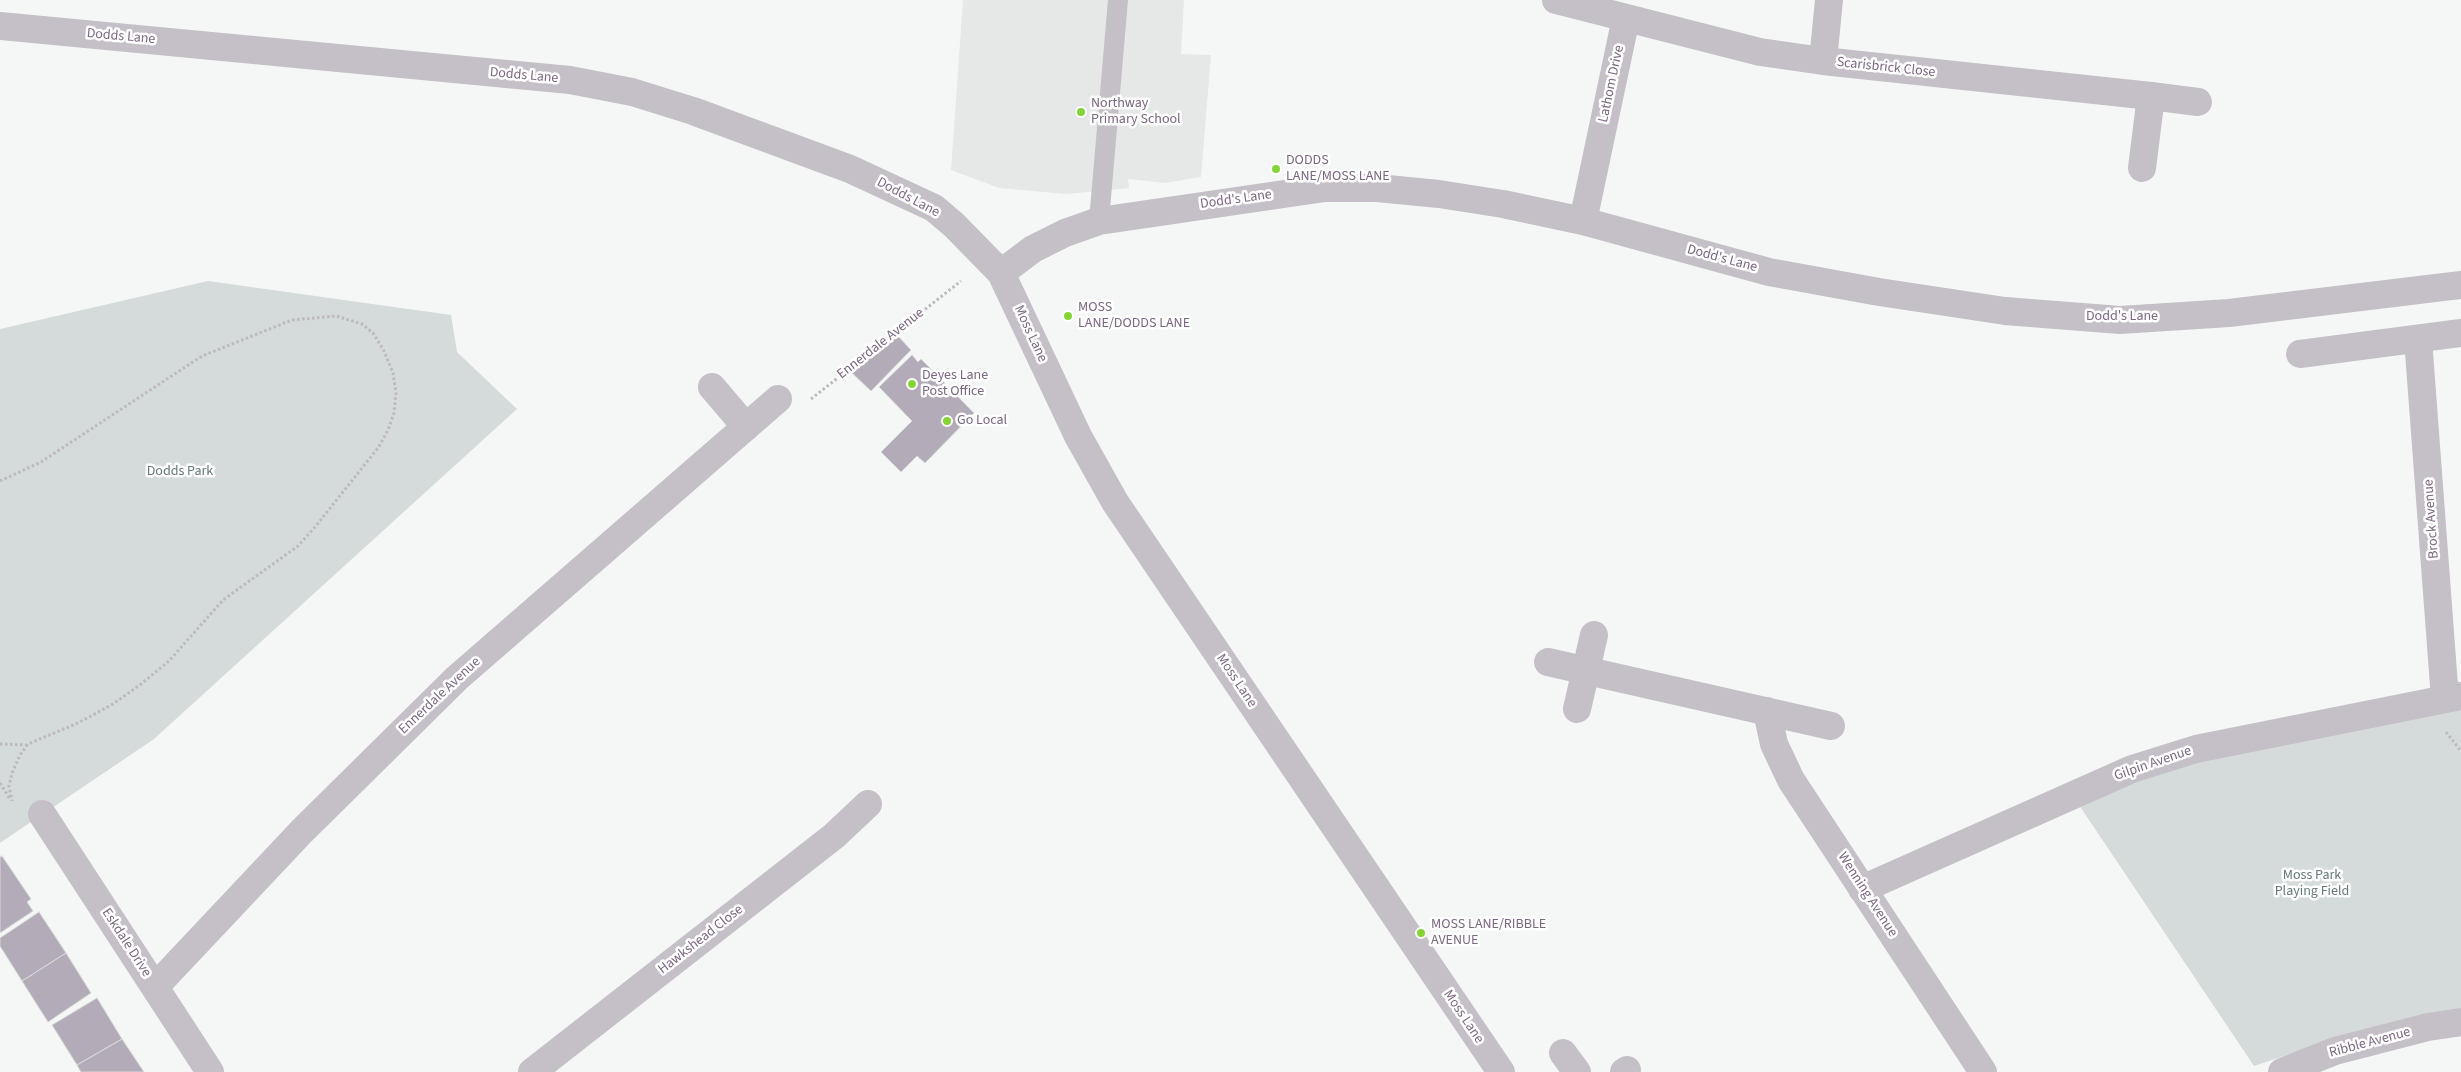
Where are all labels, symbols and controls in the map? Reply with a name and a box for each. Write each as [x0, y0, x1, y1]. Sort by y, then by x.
street label: Dodds Lane [86, 26, 156, 48]
street label: Lathom Drive [1596, 44, 1628, 124]
street label: Scarisbrick Close [1836, 54, 1936, 82]
street label: Dodds Lane [489, 65, 559, 87]
place label: Northway Primary School [1091, 96, 1181, 128]
marker: Northway Primary School [1075, 106, 1087, 118]
place label: DODDS LANE/MOSS LANE [1286, 153, 1390, 186]
marker: DODDS LANE/MOSS LANE [1270, 163, 1282, 175]
street label: Dodds Lane [874, 174, 942, 222]
street label: Dodd's Lane [1199, 187, 1273, 213]
street label: Dodd's Lane [1685, 242, 1759, 276]
place label: MOSS LANE/DODDS LANE [1078, 300, 1190, 332]
street label: Moss Lane [1010, 303, 1050, 365]
street label: Ennerdale Avenue [834, 305, 928, 383]
street label: Dodd's Lane [2086, 309, 2158, 325]
marker: MOSS LANE/DODDS LANE [1062, 310, 1074, 322]
place label: Deyes Lane Post Office [922, 368, 988, 401]
marker: Deyes Lane Post Office [906, 378, 918, 390]
place label: Go Local [957, 413, 1007, 429]
marker: Go Local [941, 415, 953, 427]
park label: Dodds Park [147, 464, 213, 480]
street label: Brock Avenue [2421, 479, 2443, 559]
street label: Moss Lane [1212, 651, 1260, 711]
street label: Ennerdale Avenue [396, 654, 484, 738]
street label: Gilpin Avenue [2112, 743, 2194, 785]
street label: Wenning Avenue [1833, 850, 1901, 940]
park label: Moss Park Playing Field [2275, 868, 2349, 900]
street label: Hawkshead Close [655, 902, 747, 978]
street label: Eskdale Drive [98, 906, 154, 980]
place label: MOSS LANE/RIBBLE AVENUE [1431, 917, 1546, 950]
marker: MOSS LANE/RIBBLE AVENUE [1415, 927, 1427, 939]
street label: Moss Lane [1439, 987, 1487, 1047]
street label: Ribble Avenue [2328, 1024, 2412, 1062]

